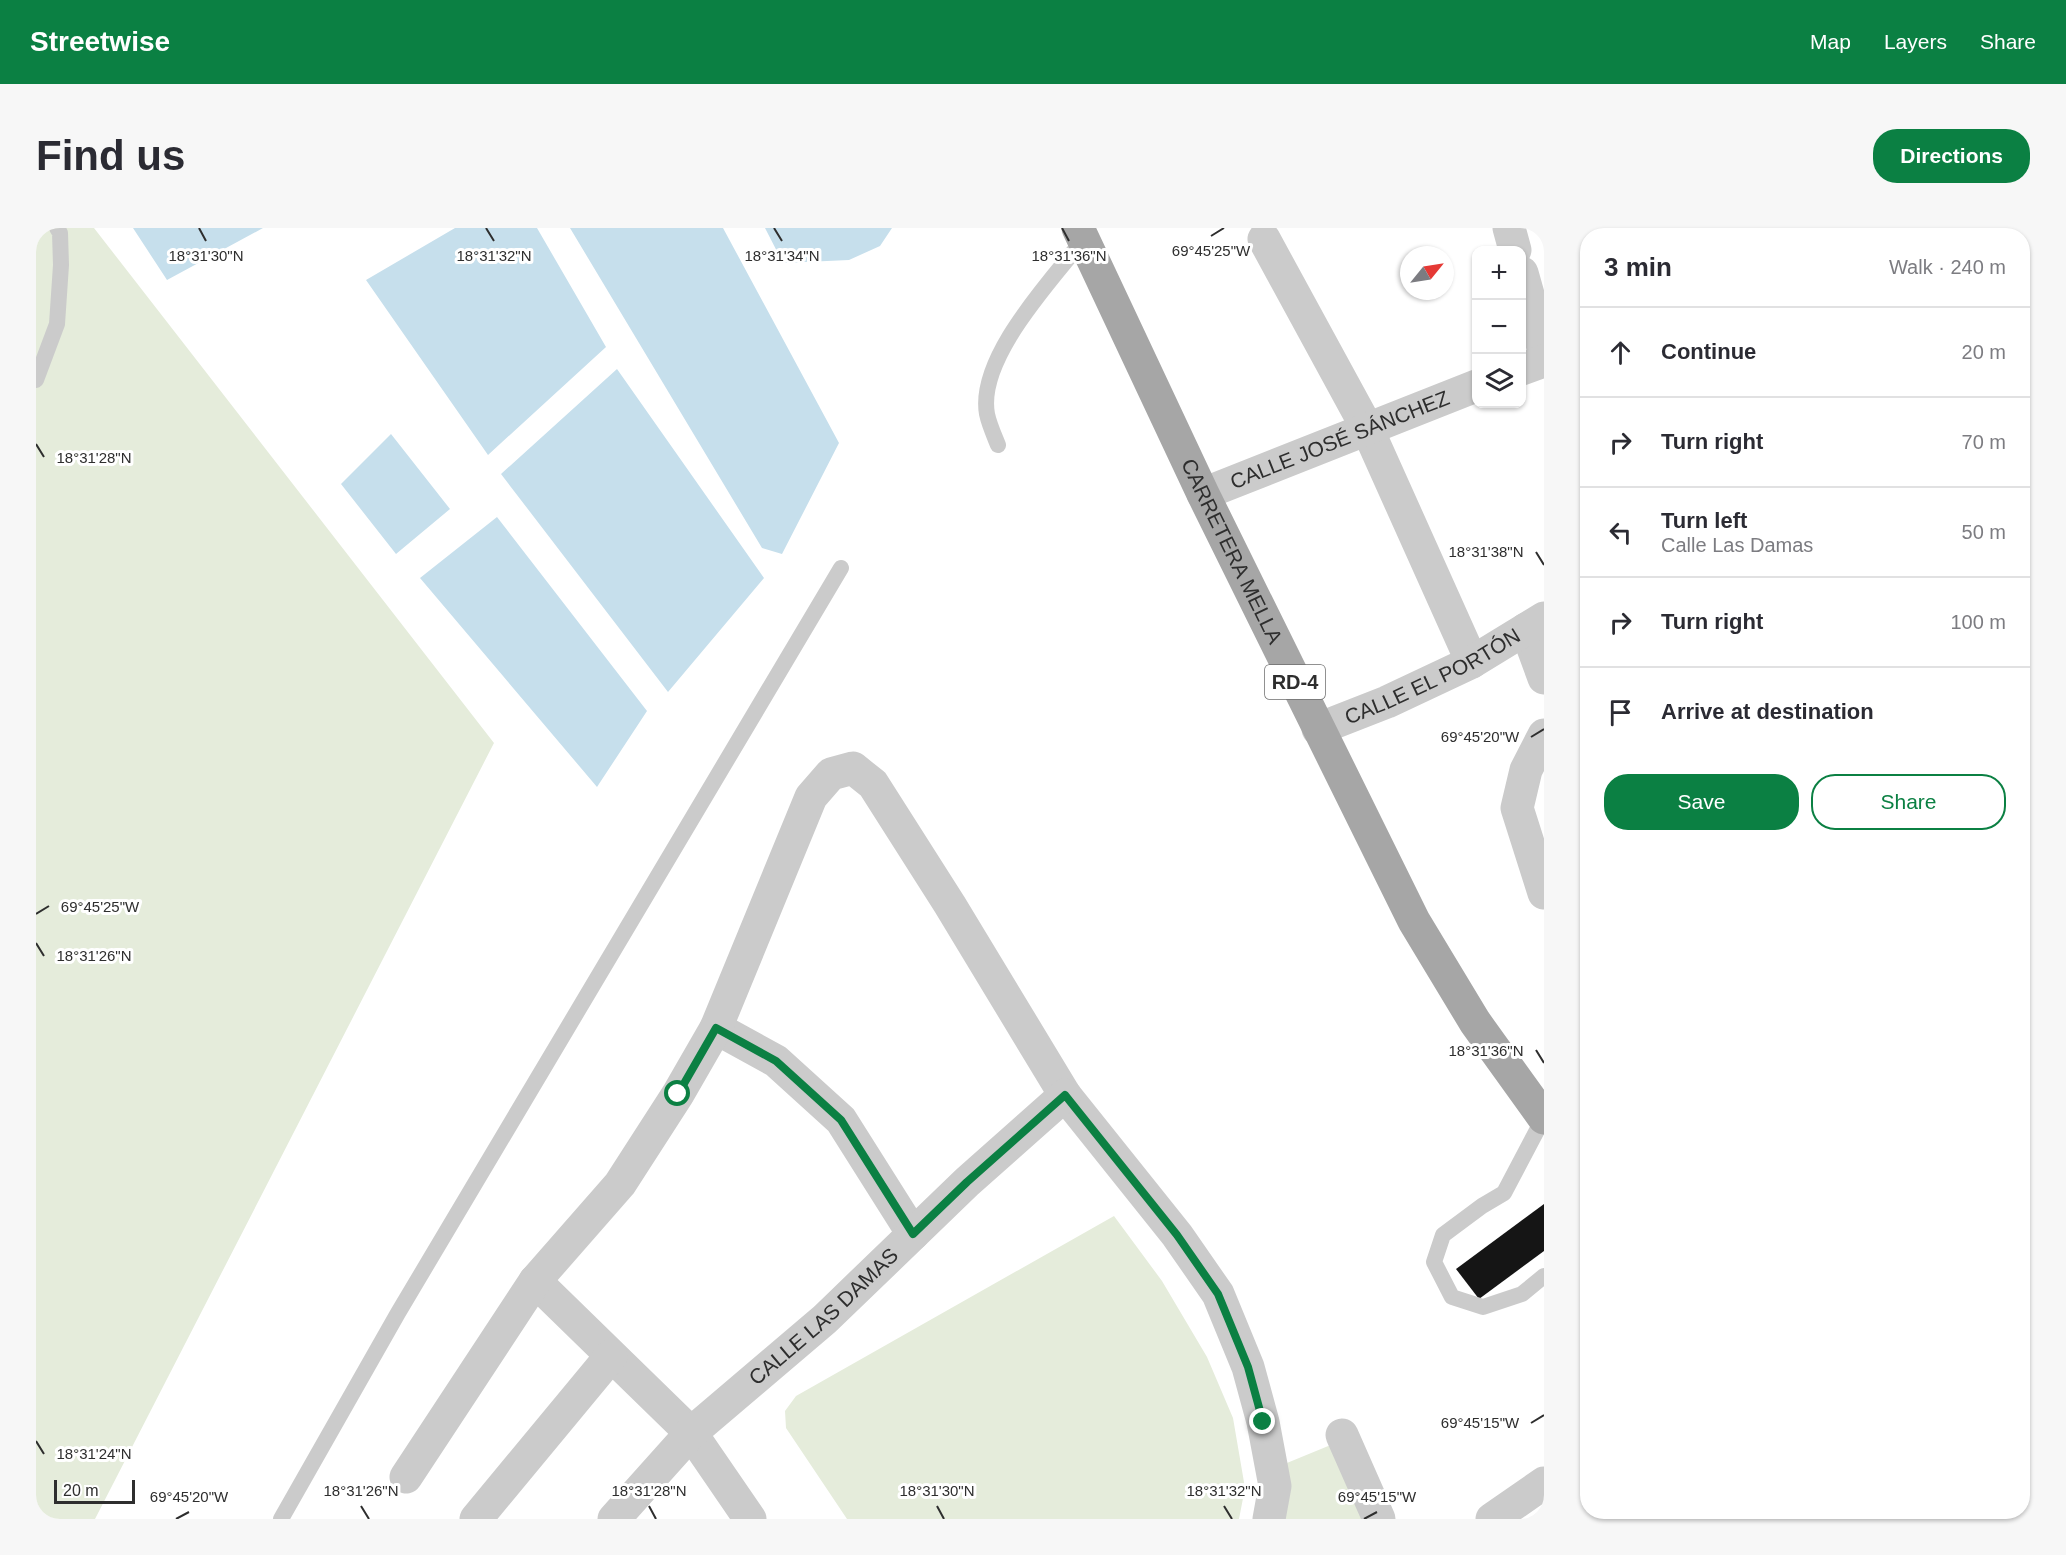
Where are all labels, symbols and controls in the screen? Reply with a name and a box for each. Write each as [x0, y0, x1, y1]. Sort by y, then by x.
text: Streetwise [30, 26, 170, 57]
text: Map [1810, 30, 1851, 53]
text: Layers [1884, 30, 1947, 53]
text: Share [1980, 30, 2036, 53]
button: Directions [1873, 129, 2030, 183]
text: Find us [36, 132, 185, 179]
text: 69°45'25"W [1172, 242, 1251, 259]
north arrow [1400, 246, 1454, 300]
map controls [1472, 246, 1526, 408]
button: + [1472, 246, 1526, 300]
text: 18°31'30"N [168, 247, 244, 264]
text: 18°31'32"N [456, 247, 532, 264]
text: 18°31'34"N [744, 247, 820, 264]
text: 18°31'36"N [1031, 247, 1107, 264]
text: 3 min [1604, 252, 1672, 282]
text: Walk · 240 m [1889, 256, 2006, 278]
button: − [1472, 300, 1526, 354]
icon: ahead [1604, 336, 1637, 369]
text: Continue [1661, 339, 1756, 364]
text: 20 m [1962, 341, 2006, 363]
button: layers [1472, 354, 1526, 408]
street label: CALLE JOSÉ SÁNCHEZ [1227, 386, 1452, 493]
icon: right [1604, 426, 1637, 459]
text: Turn right [1661, 429, 1763, 454]
text: 70 m [1962, 431, 2006, 453]
text: 18°31'28"N [56, 449, 132, 466]
street label: CARRETERA MELLA [1177, 455, 1287, 647]
text: Turn left [1661, 508, 1747, 533]
icon: left [1604, 516, 1637, 549]
text: 50 m [1962, 521, 2006, 543]
text: Calle Las Damas [1661, 534, 1813, 556]
text: 18°31'38"N [1448, 543, 1524, 560]
icon: right [1604, 606, 1637, 639]
text: Turn right [1661, 609, 1763, 634]
text: 100 m [1950, 611, 2006, 633]
street label: CALLE EL PORTÓN [1341, 623, 1524, 728]
road number: RD-4 [1265, 665, 1325, 699]
icon: arrive [1604, 696, 1637, 729]
text: Arrive at destination [1661, 699, 1874, 724]
text: 69°45'20"W [1441, 728, 1520, 745]
button: Save [1604, 774, 1799, 830]
button: Share [1811, 774, 2006, 830]
text: 69°45'25"W [61, 898, 140, 915]
text: 18°31'26"N [56, 947, 132, 964]
text: 18°31'36"N [1448, 1042, 1524, 1059]
route start [664, 1080, 690, 1106]
street label: CALLE LAS DAMAS [744, 1243, 902, 1389]
route end [1249, 1408, 1275, 1434]
text: 69°45'15"W [1441, 1414, 1520, 1431]
text: 18°31'24"N [56, 1445, 132, 1462]
scale bar [54, 1477, 135, 1504]
text: 20 m [63, 1482, 99, 1499]
text: 18°31'26"N [323, 1482, 399, 1499]
text: 18°31'28"N [611, 1482, 687, 1499]
text: 18°31'30"N [899, 1482, 975, 1499]
text: 18°31'32"N [1186, 1482, 1262, 1499]
text: 69°45'20"W [150, 1488, 229, 1505]
text: 69°45'15"W [1338, 1488, 1417, 1505]

